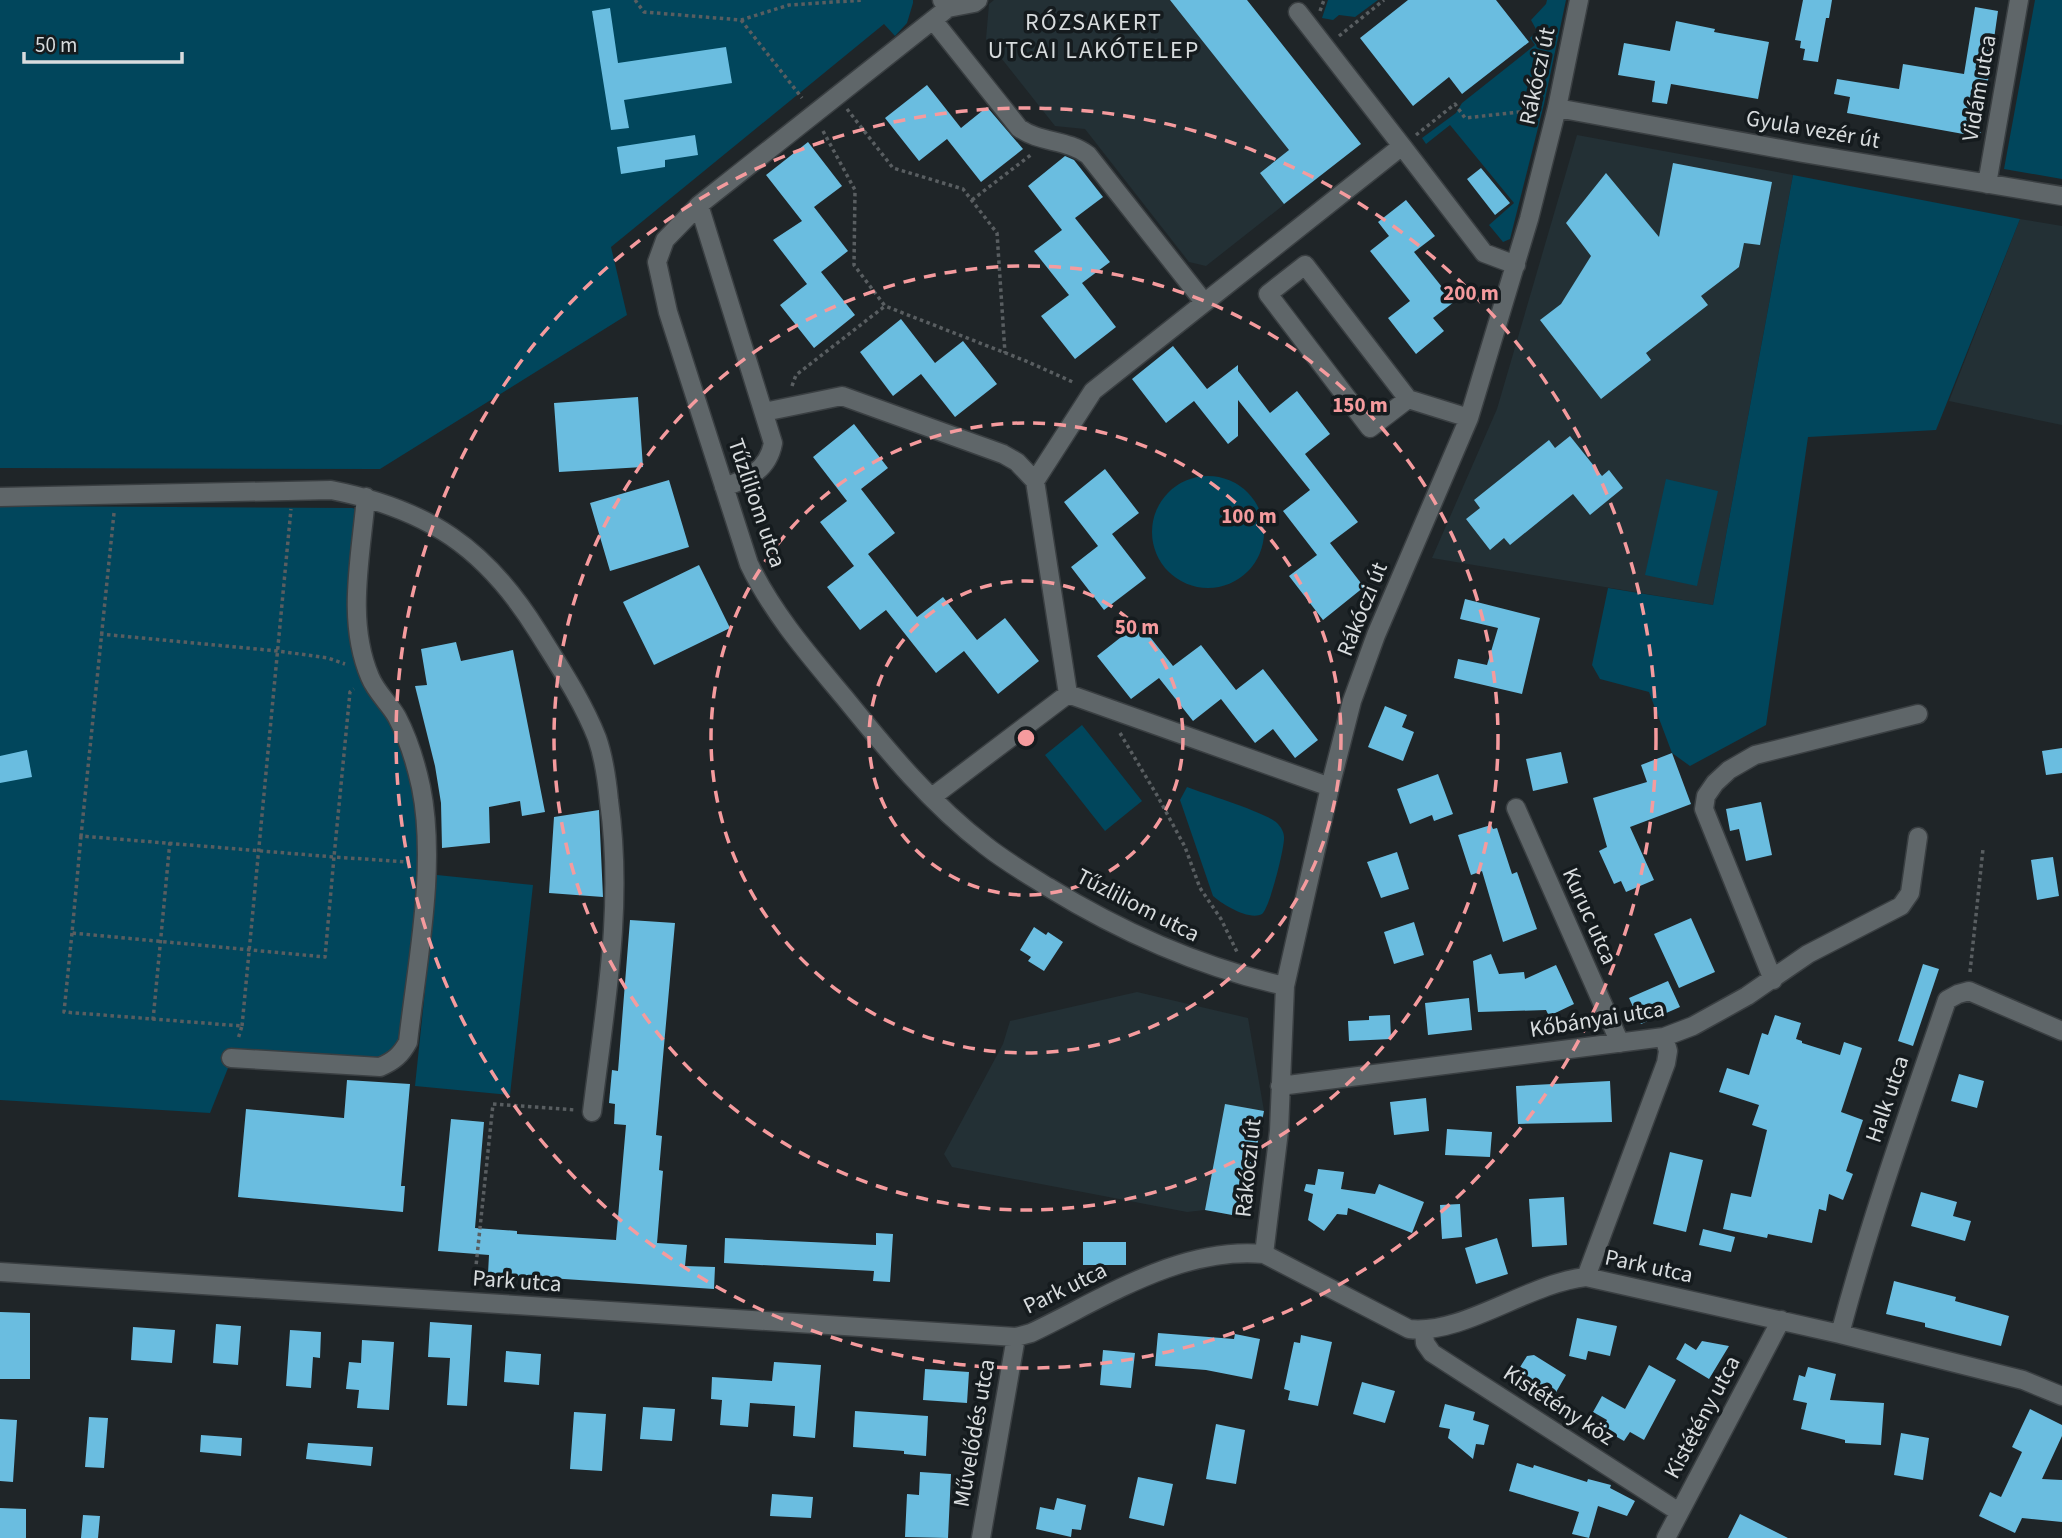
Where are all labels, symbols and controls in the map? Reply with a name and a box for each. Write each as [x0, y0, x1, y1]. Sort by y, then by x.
district label: RÓZSAKERT UTCAI LAKÓTELEP [988, 5, 1200, 68]
scale bar [24, 21, 182, 65]
street label: Rákóczi út [1511, 24, 1563, 128]
text: 50 m [35, 30, 77, 60]
street label: Vidám utca [1953, 32, 2005, 144]
street label: Gyula vezér út [1743, 101, 1883, 157]
text: 200 m [1443, 278, 1499, 308]
text: 150 m [1332, 390, 1388, 420]
street label: Tűzliliom utca [719, 434, 795, 572]
text: 100 m [1221, 501, 1277, 531]
street label: Rákóczi út [1328, 557, 1396, 661]
text: 50 m [1115, 612, 1159, 642]
centre of rings [1014, 726, 1038, 750]
street label: Tűzliliom utca [1071, 860, 1205, 950]
street label: Kuruc utca [1554, 862, 1626, 970]
street label: Kőbányai utca [1527, 992, 1667, 1046]
street label: Halk utca [1857, 1051, 1917, 1147]
street label: Rákóczi út [1226, 1117, 1270, 1219]
street label: Park utca [1602, 1241, 1696, 1291]
street label: Park utca [1018, 1254, 1112, 1322]
street label: Park utca [471, 1261, 563, 1301]
street label: Kistétény utca [1656, 1349, 1748, 1485]
street label: Művelődés utca [945, 1356, 1003, 1510]
street label: Kistétény köz [1497, 1357, 1621, 1453]

